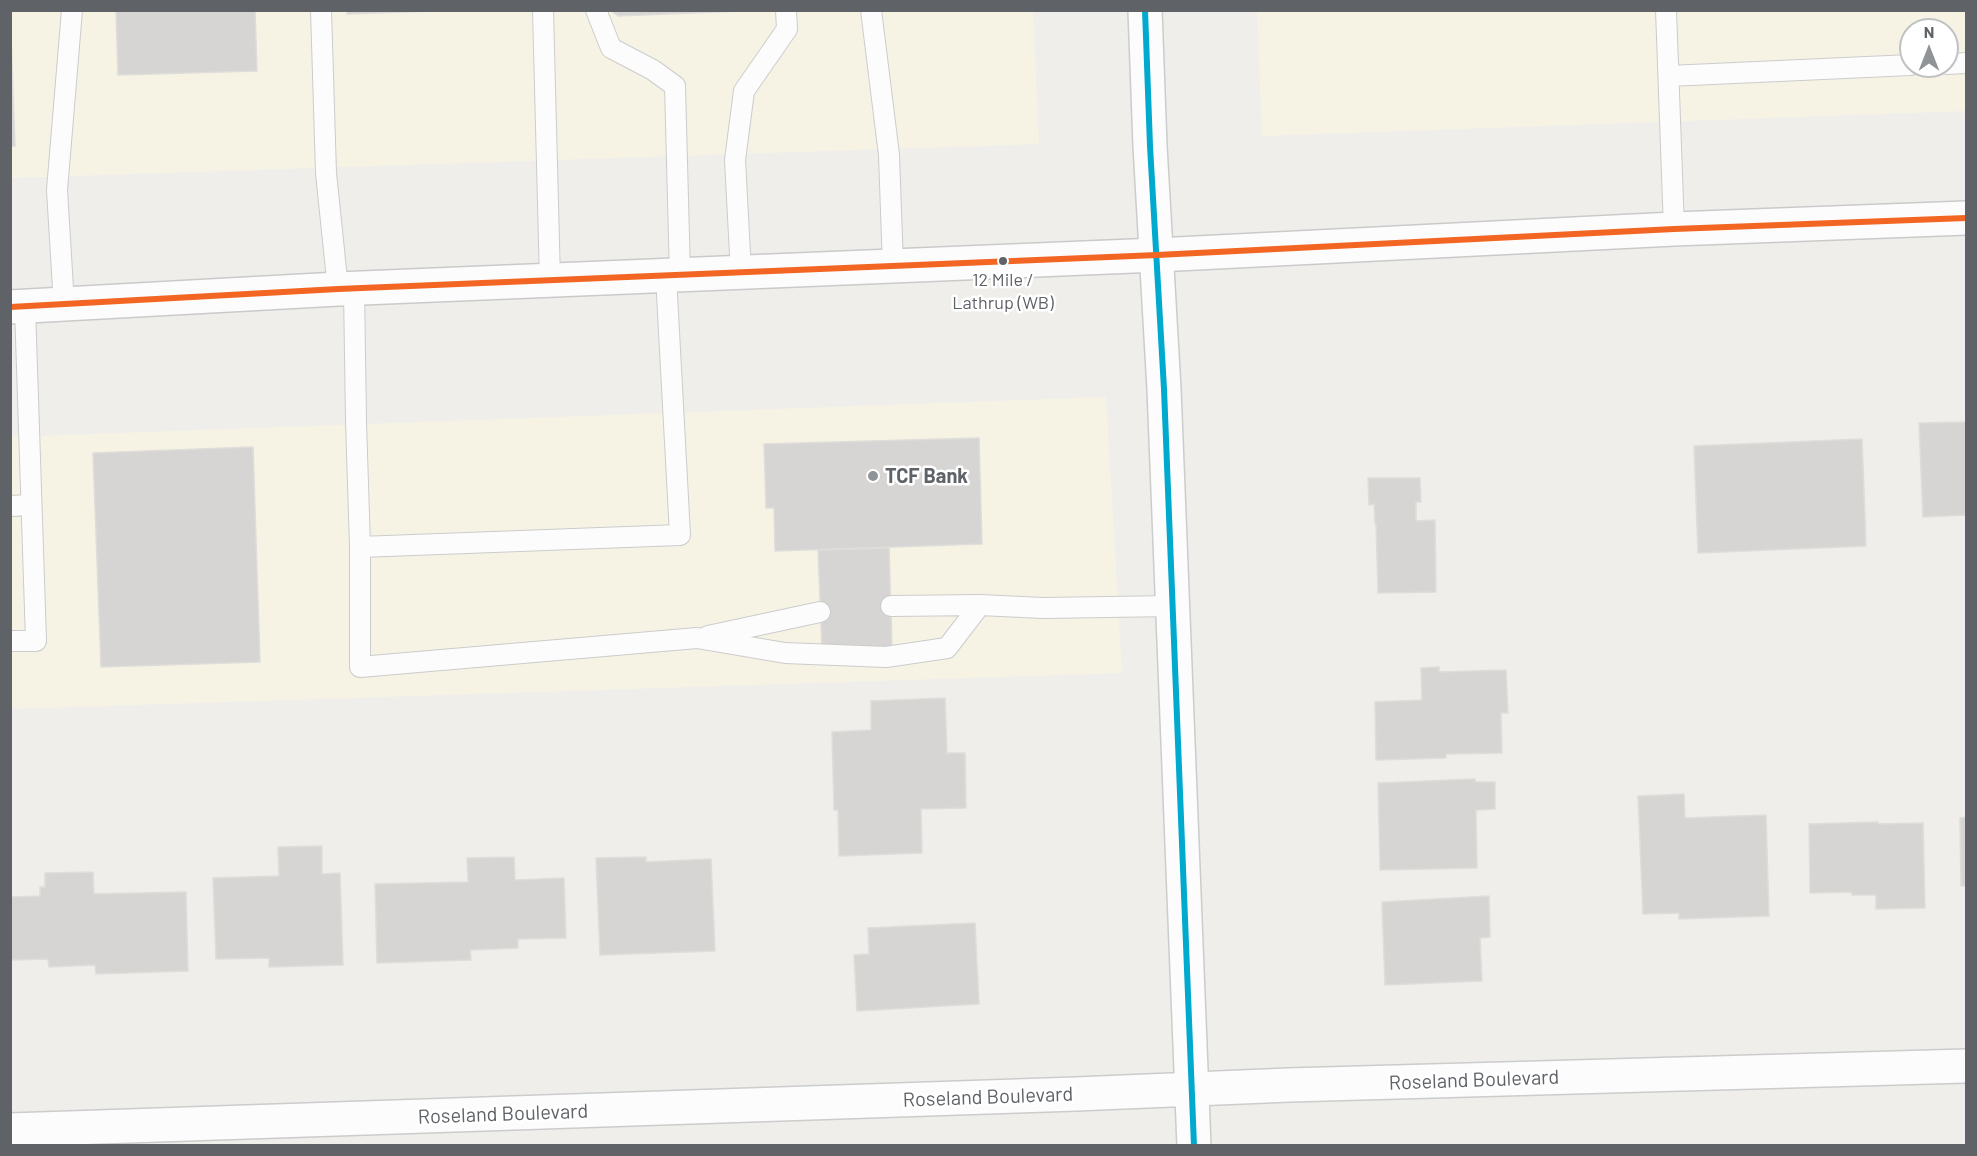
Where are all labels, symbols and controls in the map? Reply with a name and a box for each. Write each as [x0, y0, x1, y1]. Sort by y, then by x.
north arrow [1899, 18, 1959, 78]
text: N [1924, 22, 1934, 41]
marker: 12 Mile / Lathrup (WB) [997, 255, 1009, 267]
place label: 12 Mile / Lathrup (WB) [952, 269, 1054, 312]
place label: TCF Bank [885, 464, 968, 488]
marker: TCF Bank [866, 469, 880, 483]
street label: Roseland Boulevard [1388, 1065, 1560, 1095]
street label: Roseland Boulevard [902, 1082, 1074, 1112]
street label: Roseland Boulevard [417, 1099, 589, 1129]

